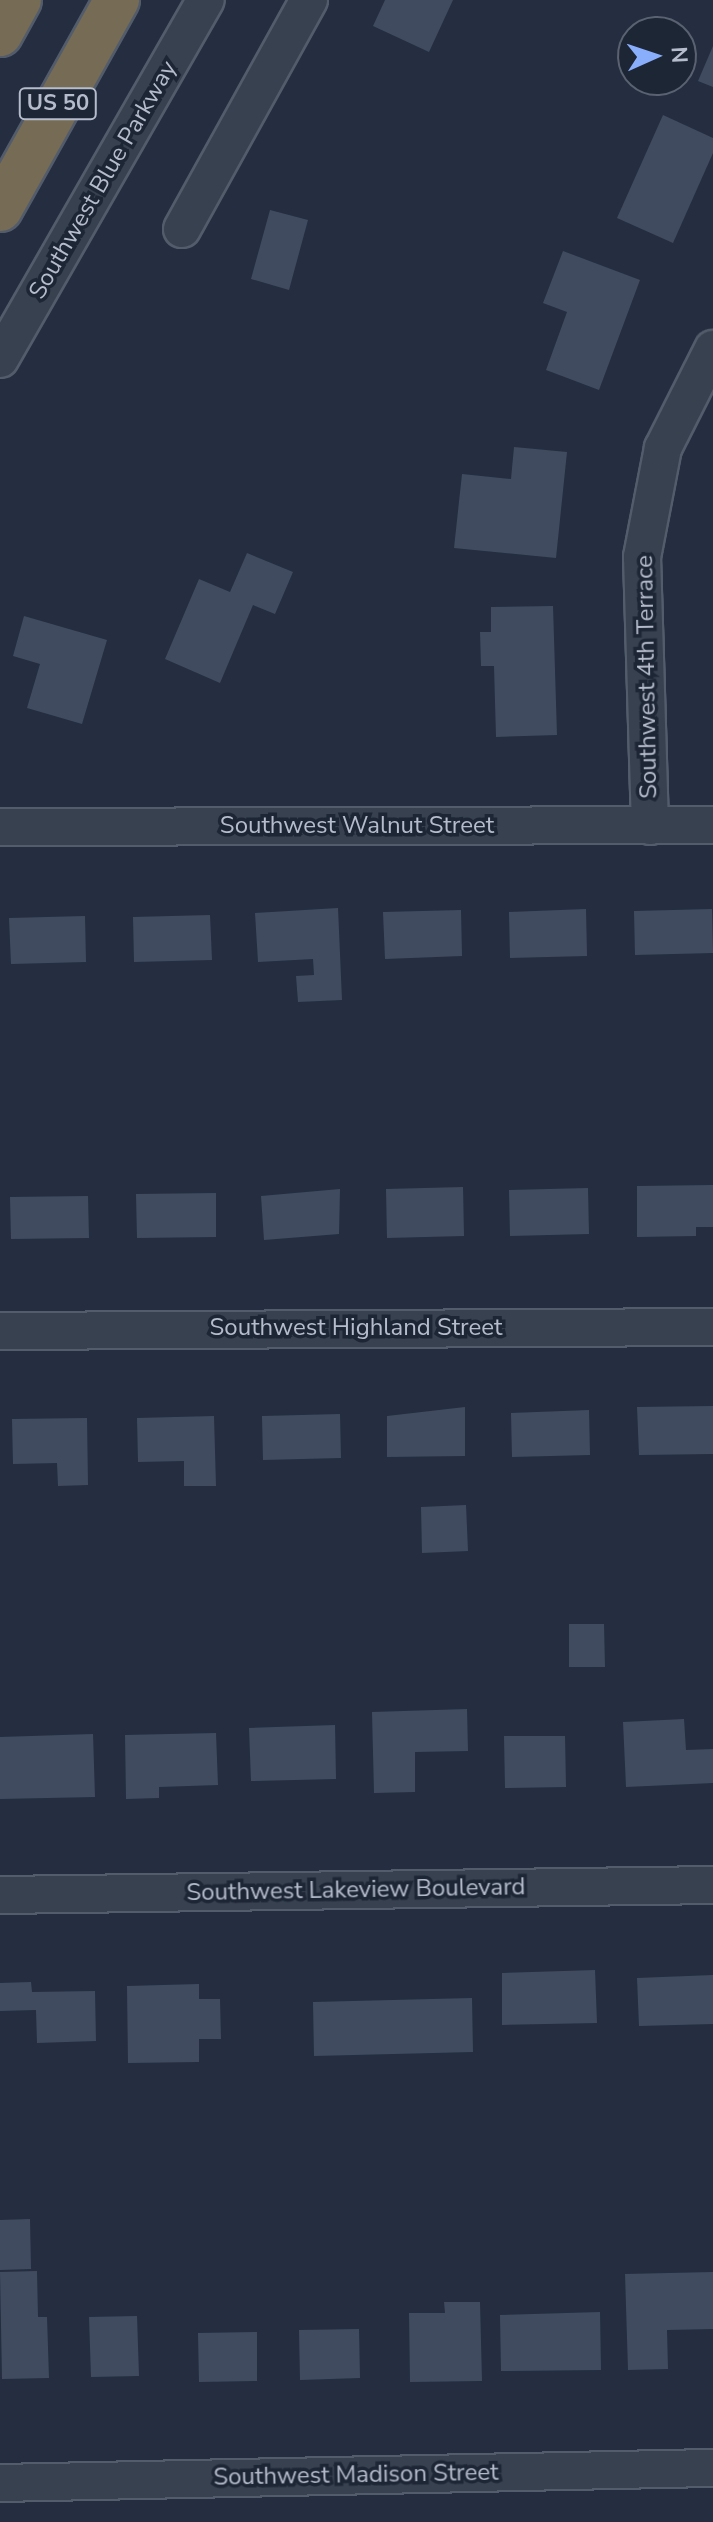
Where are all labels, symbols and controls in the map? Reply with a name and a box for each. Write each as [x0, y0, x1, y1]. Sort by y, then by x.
north arrow [617, 16, 697, 96]
text: N [664, 46, 694, 64]
street label: Southwest Blue Parkway [23, 56, 183, 304]
road number: US 50 [18, 86, 98, 122]
street label: Southwest 4th Terrace [630, 555, 664, 799]
street label: Southwest Walnut Street [220, 812, 494, 840]
street label: Southwest Highland Street [210, 1314, 502, 1342]
street label: Southwest Lakeview Boulevard [186, 1873, 526, 1907]
street label: Southwest Madison Street [213, 2458, 499, 2492]

